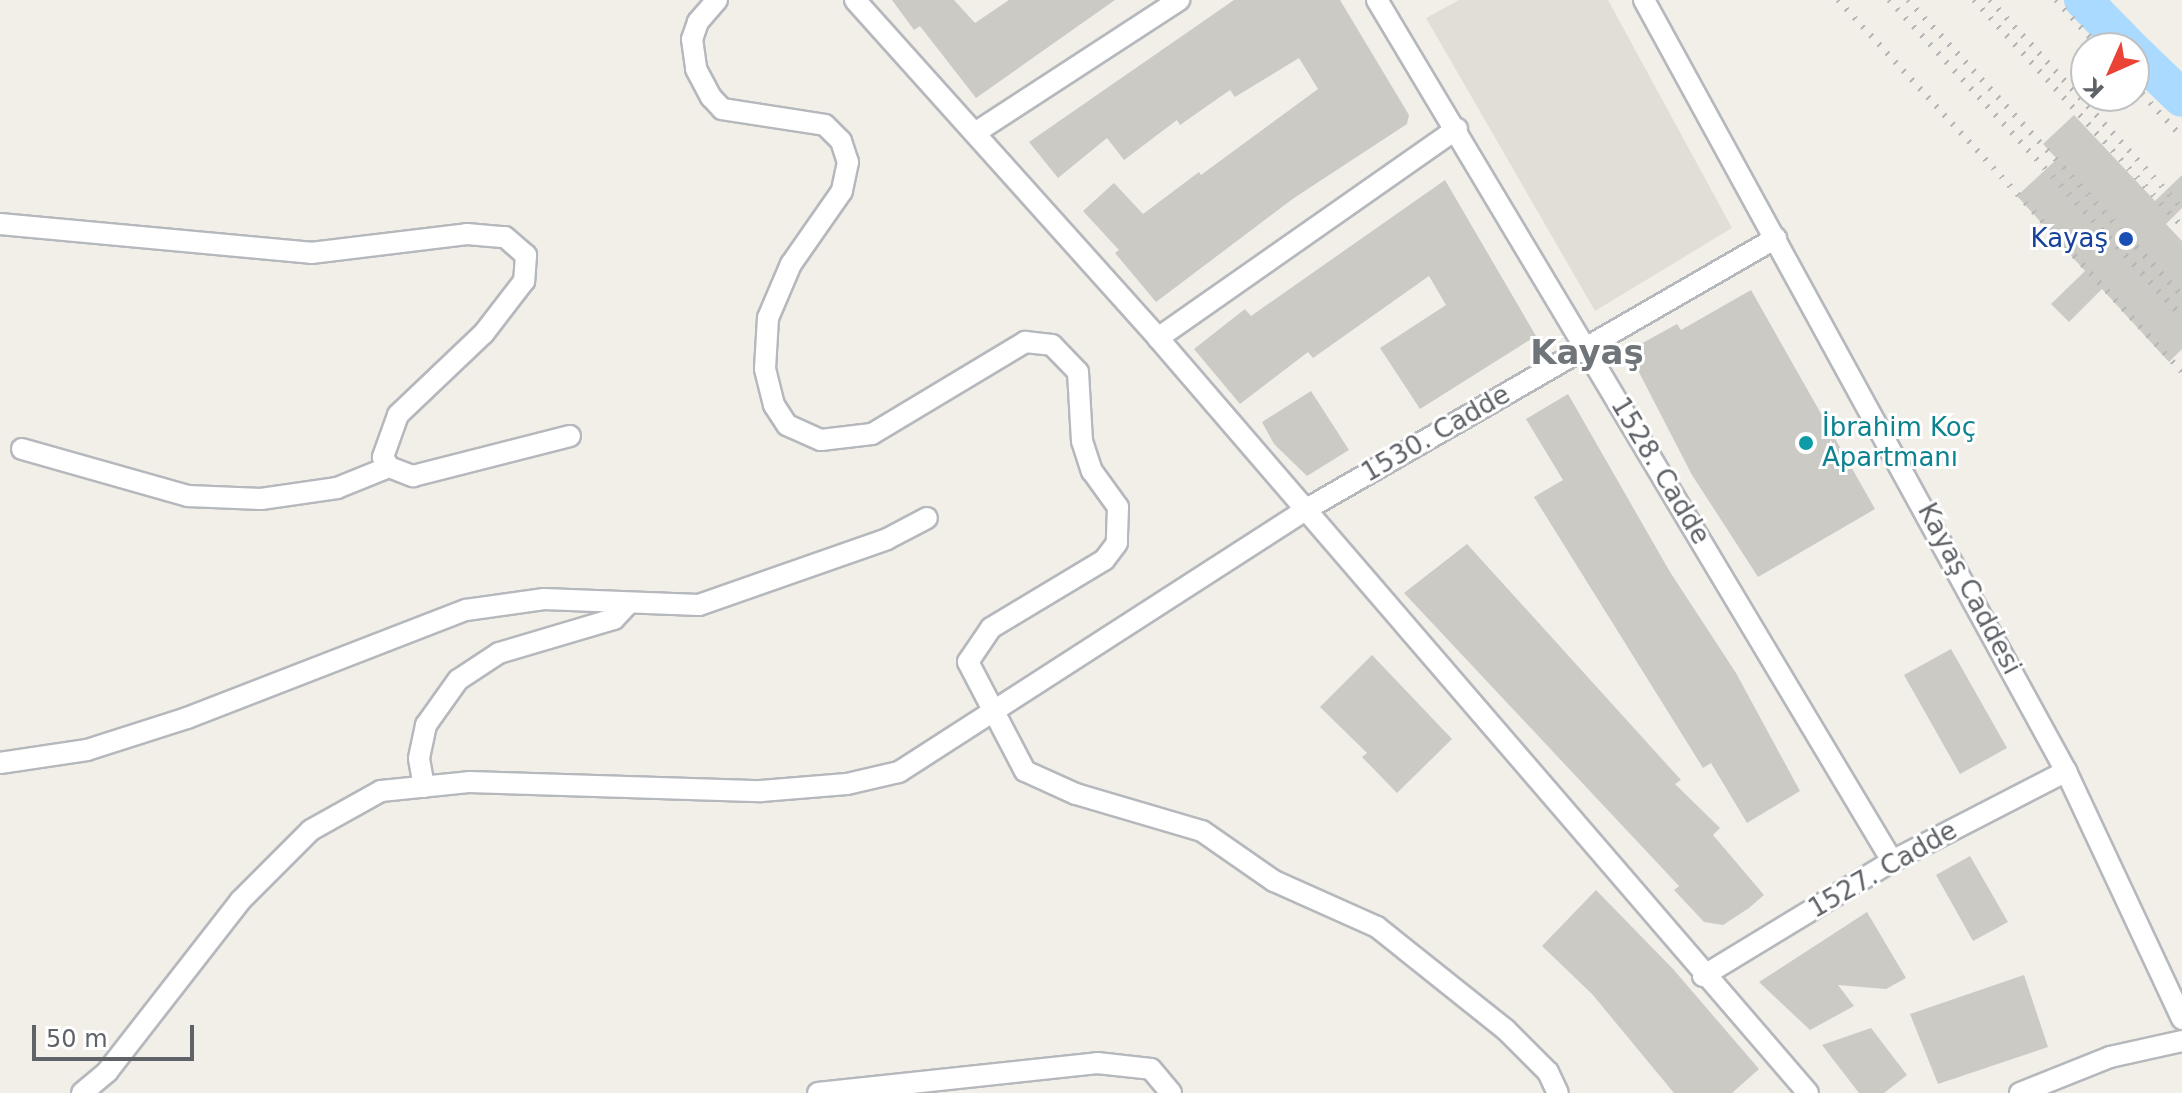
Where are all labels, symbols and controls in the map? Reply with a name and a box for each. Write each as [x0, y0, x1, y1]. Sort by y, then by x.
north arrow [2070, 32, 2150, 112]
text: K [2079, 73, 2109, 103]
place label: Kayaş [2031, 223, 2108, 255]
marker: Kayaş [2115, 228, 2137, 250]
district label: Kayaş [1530, 333, 1644, 373]
street label: 1530. Cadde [1356, 379, 1516, 489]
street label: 1528. Cadde [1604, 392, 1716, 550]
place label: İbrahim Koç Apartmanı [1822, 412, 1976, 474]
marker: İbrahim Koç Apartmanı [1797, 434, 1815, 452]
street label: Kayaş Caddesi [1911, 498, 2027, 680]
street label: 1527. Cadde [1803, 815, 1963, 925]
scale bar [36, 1009, 198, 1059]
text: 50 m [46, 1025, 108, 1053]

